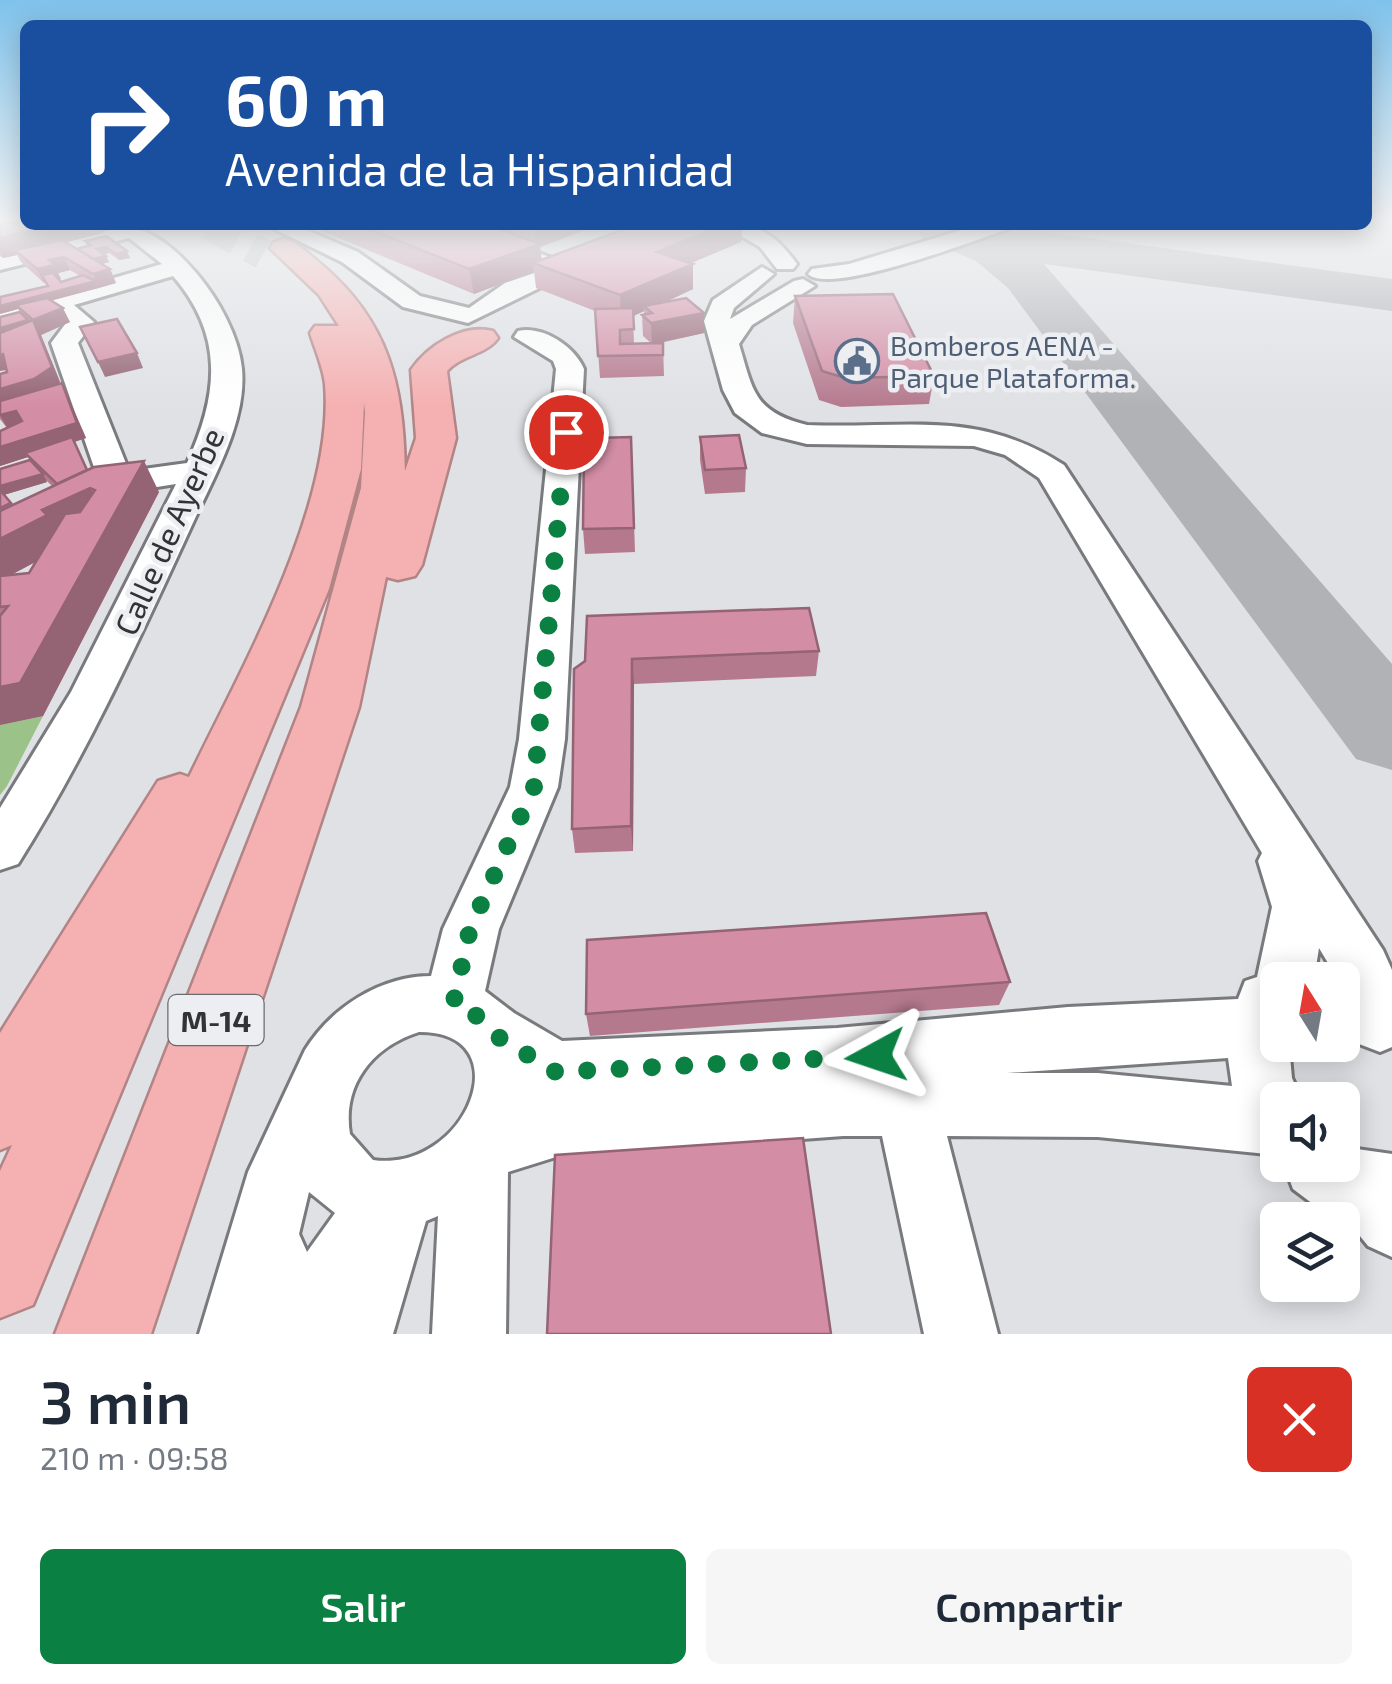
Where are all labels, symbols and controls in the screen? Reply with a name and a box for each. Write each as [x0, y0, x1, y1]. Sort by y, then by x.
text: 60 m [225, 56, 387, 140]
icon: right [60, 60, 190, 190]
text: Avenida de la Hispanidad [225, 141, 734, 195]
place label: Bomberos AENA - Parque Plataforma. [890, 328, 1136, 394]
public building icon: Bomberos AENA - Parque Plataforma. [834, 338, 880, 384]
pin [524, 390, 609, 475]
icon: arrive [539, 405, 594, 460]
street label: Calle de Ayerbe [105, 422, 231, 640]
north arrow [1260, 962, 1360, 1062]
map controls [1260, 962, 1360, 1302]
road number: M-14 [168, 995, 264, 1045]
position arrow [824, 1004, 928, 1108]
button: sound [1260, 1082, 1360, 1182]
button: layers [1260, 1202, 1360, 1302]
text: 3 min [40, 1364, 191, 1436]
button: close [1247, 1367, 1352, 1472]
text: 210 m · 09:58 [40, 1438, 229, 1476]
button: Salir [40, 1549, 686, 1664]
button: Compartir [706, 1549, 1352, 1664]

